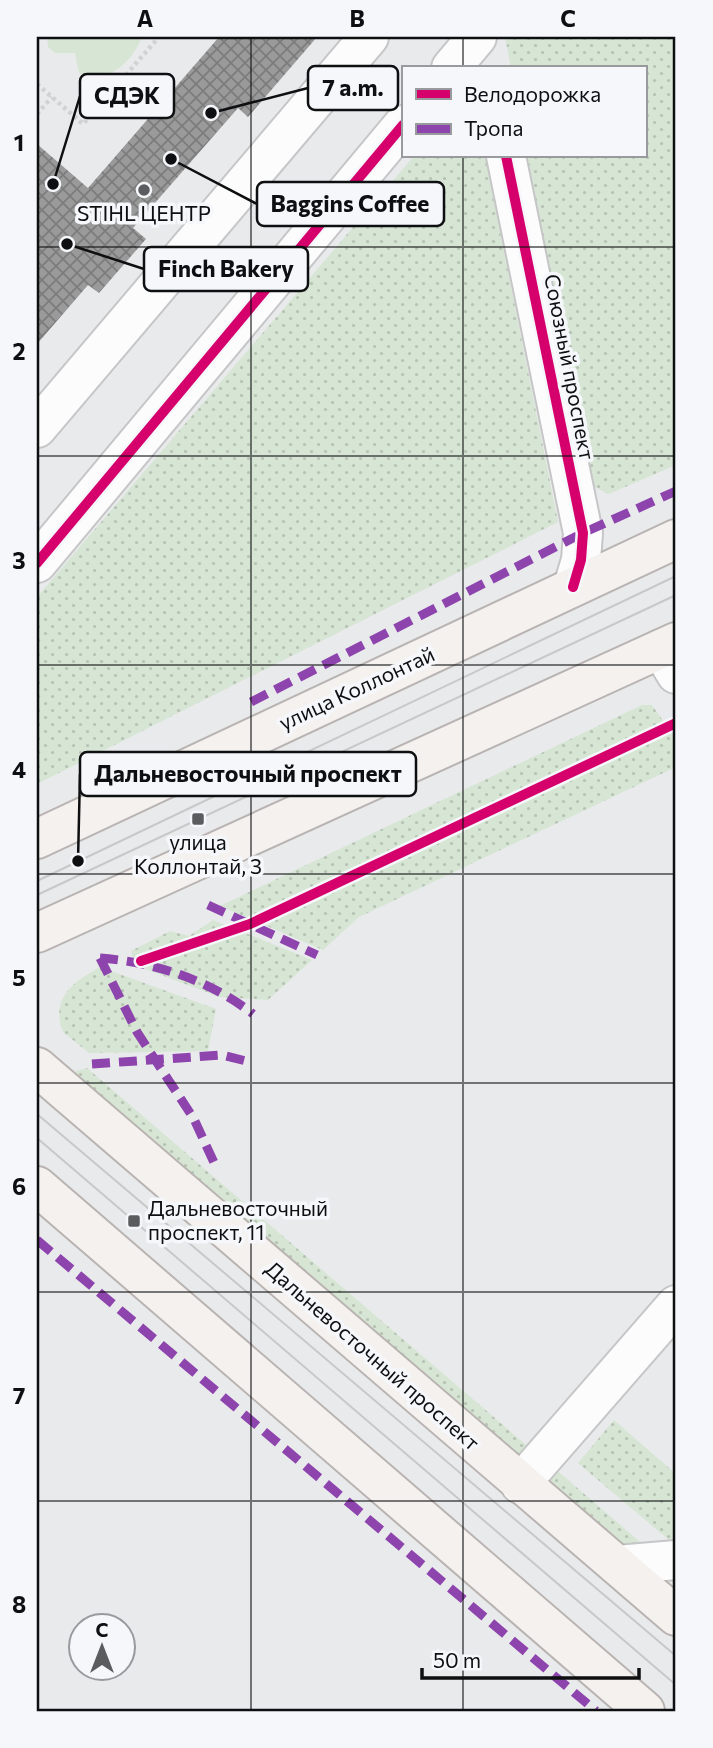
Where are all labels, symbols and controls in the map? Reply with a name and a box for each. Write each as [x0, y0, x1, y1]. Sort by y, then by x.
text: A [137, 4, 154, 32]
text: B [349, 4, 365, 32]
text: C [560, 4, 576, 32]
callout: 7 a.m. [308, 66, 398, 110]
legend [402, 66, 646, 158]
text: 7 a.m. [322, 73, 384, 101]
callout: СДЭК [80, 74, 174, 118]
text: СДЭК [94, 81, 160, 109]
text: Велодорожка [464, 81, 601, 106]
text: Тропа [464, 115, 523, 140]
text: 1 [14, 128, 24, 156]
marker: STIHL ЦЕНТР [136, 182, 152, 198]
callout: Baggins Coffee [257, 182, 444, 226]
text: Baggins Coffee [271, 189, 429, 217]
place label: STIHL ЦЕНТР [77, 200, 211, 225]
callout: Finch Bakery [144, 247, 308, 291]
text: Finch Bakery [158, 254, 294, 282]
street label: Союзный проспект [540, 272, 601, 462]
text: 2 [12, 337, 26, 365]
text: 3 [12, 546, 26, 574]
street label: улица Коллонтай [275, 641, 438, 735]
callout: Дальневосточный проспект [80, 752, 416, 796]
text: 4 [12, 755, 26, 783]
text: Дальневосточный проспект [94, 759, 402, 787]
marker: улица Коллонтай, 3 [190, 811, 206, 827]
place label: улица Коллонтай, 3 [134, 829, 262, 878]
text: 5 [12, 963, 26, 991]
text: 6 [12, 1172, 26, 1200]
place label: Дальневосточный проспект, 11 [148, 1195, 328, 1244]
marker: Дальневосточный проспект, 11 [126, 1213, 142, 1229]
street label: Дальневосточный проспект [261, 1255, 485, 1455]
text: 7 [13, 1381, 25, 1409]
text: 8 [12, 1590, 26, 1618]
north arrow [66, 1612, 136, 1682]
text: С [96, 1618, 109, 1641]
scale bar [422, 1636, 640, 1680]
text: 50 m [433, 1647, 481, 1672]

